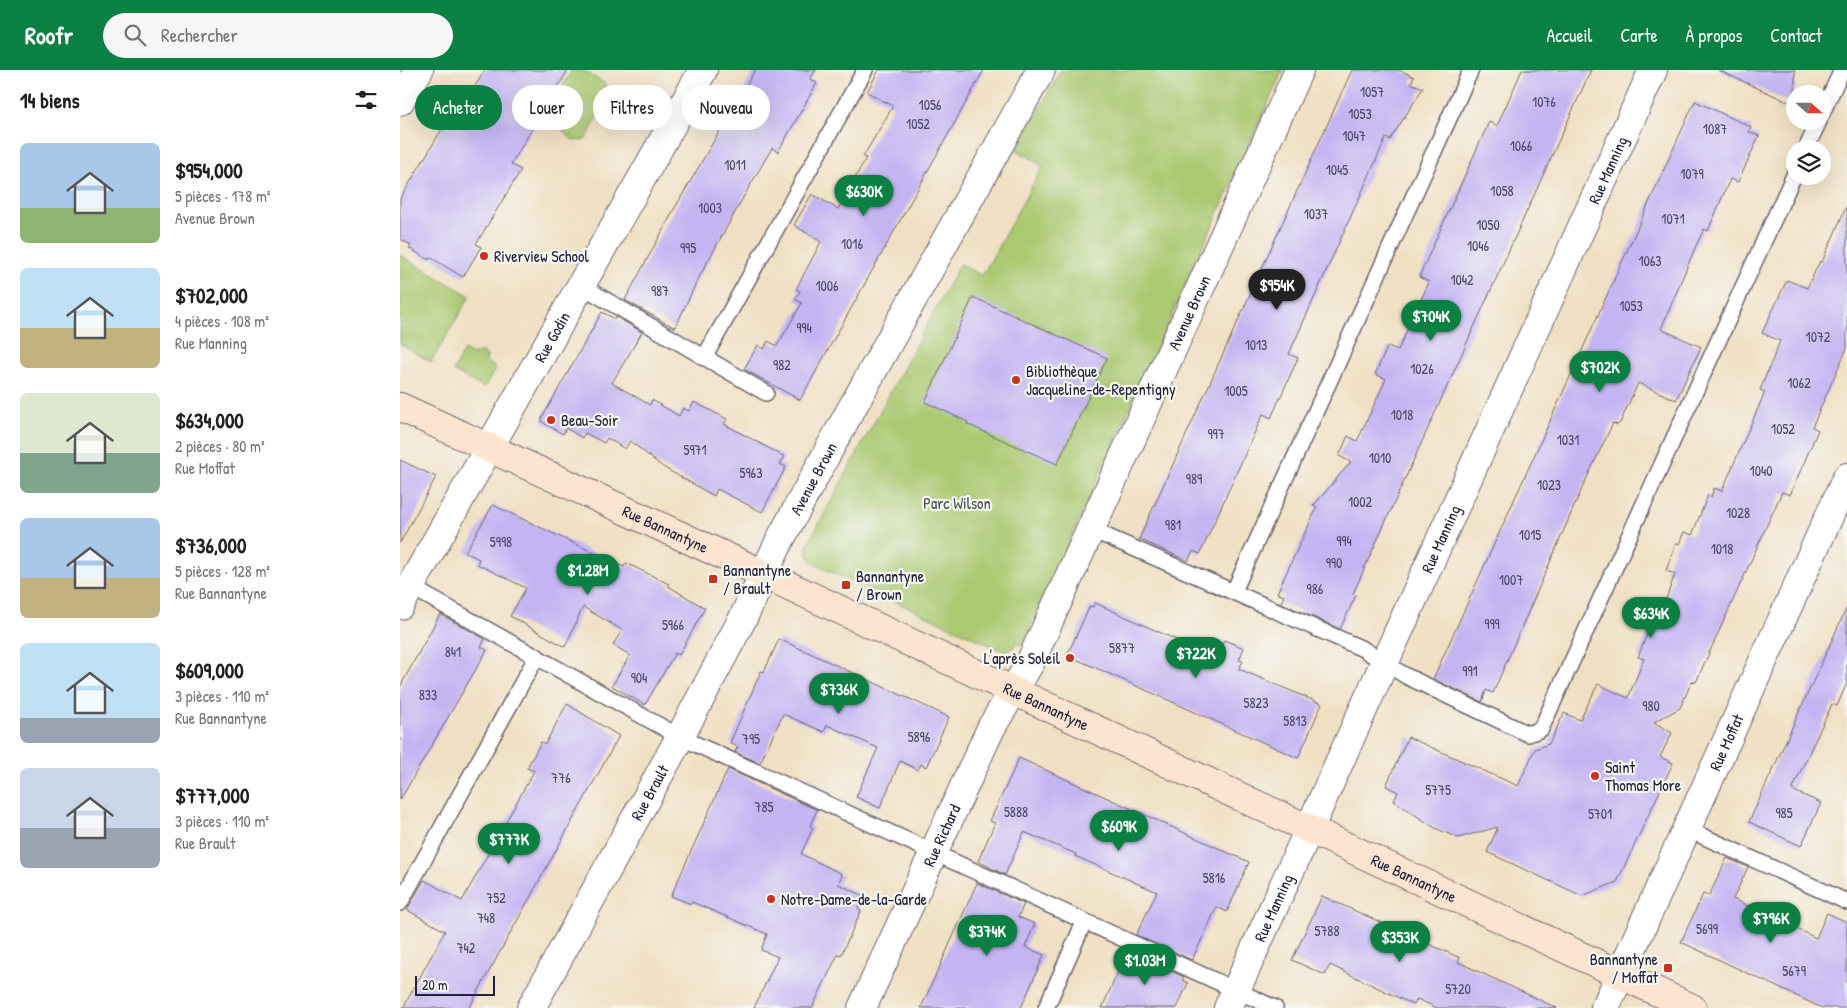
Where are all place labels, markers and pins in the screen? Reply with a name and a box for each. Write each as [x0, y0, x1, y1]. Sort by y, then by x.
pin: $630K [829, 174, 899, 217]
place label: Riverview School [494, 245, 589, 267]
marker: Riverview School [478, 250, 490, 262]
pin: $954K [1242, 268, 1312, 311]
pin: $704K [1396, 300, 1466, 342]
pin: $702K [1565, 350, 1635, 393]
place label: Bibliothèque Jacqueline-de-Repentigny [1026, 360, 1176, 400]
marker: Bibliothèque Jacqueline-de-Repentigny [1010, 374, 1022, 386]
place label: Beau-Soir [561, 409, 618, 431]
marker: Beau-Soir [545, 414, 557, 426]
pin: $1.28M [547, 554, 629, 596]
place label: Bannantyne / Brault [723, 559, 792, 599]
place label: Bannantyne / Brown [856, 565, 925, 605]
marker: Bannantyne / Brault [707, 573, 719, 585]
marker: Bannantyne / Brown [840, 579, 852, 591]
pin: $634K [1616, 596, 1686, 639]
pin: $722K [1161, 636, 1231, 679]
place label: L'après Soleil [984, 647, 1061, 669]
marker: L'après Soleil [1064, 652, 1076, 664]
pin: $736K [804, 672, 874, 715]
place label: Saint Thomas More [1605, 756, 1682, 796]
marker: Saint Thomas More [1589, 770, 1601, 782]
pin: $609K [1084, 810, 1154, 852]
pin: $777K [474, 822, 544, 865]
place label: Notre-Dame-de-la-Garde [781, 888, 927, 910]
marker: Notre-Dame-de-la-Garde [765, 893, 777, 905]
pin: $796K [1736, 902, 1806, 944]
pin: $374K [952, 914, 1022, 957]
pin: $353K [1365, 920, 1435, 963]
pin: $1.03M [1104, 944, 1186, 986]
place label: Bannantyne / Moffat [1590, 948, 1659, 988]
marker: Bannantyne / Moffat [1662, 962, 1674, 974]

